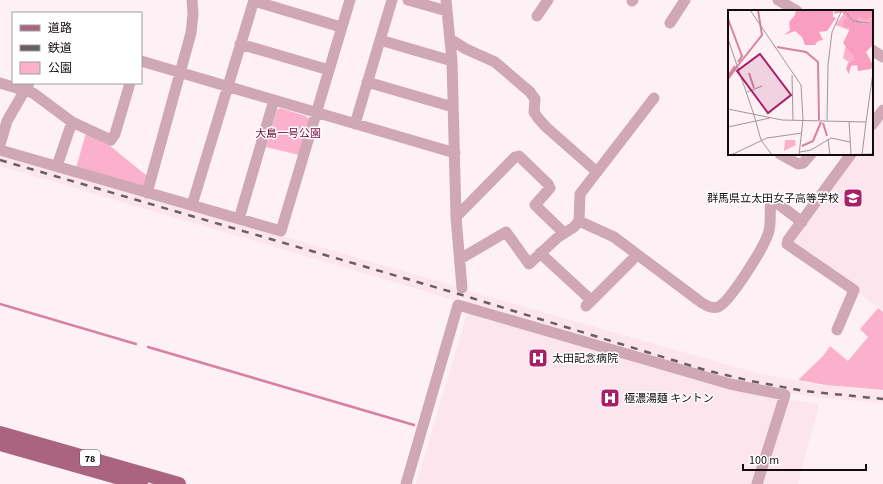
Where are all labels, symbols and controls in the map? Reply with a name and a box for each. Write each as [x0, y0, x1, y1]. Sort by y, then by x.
inset map [728, 10, 873, 155]
legend [12, 12, 142, 84]
text: 道路 [48, 20, 72, 37]
text: 鉄道 [48, 40, 72, 57]
text: 公園 [48, 60, 72, 77]
park label: 大島一号公園 [255, 126, 321, 141]
school or university icon: 群馬県立太田女子高等学校 [842, 187, 864, 209]
place label: 群馬県立太田女子高等学校 [707, 191, 839, 206]
hospital icon: 太田記念病院 [527, 347, 549, 369]
place label: 太田記念病院 [552, 351, 618, 366]
hospital icon: 極濃湯麺 キントン [599, 387, 621, 409]
place label: 極濃湯麺 キントン [624, 391, 714, 406]
scale bar [743, 446, 866, 472]
road number: 78 [80, 450, 100, 466]
text: 100 m [749, 452, 779, 469]

